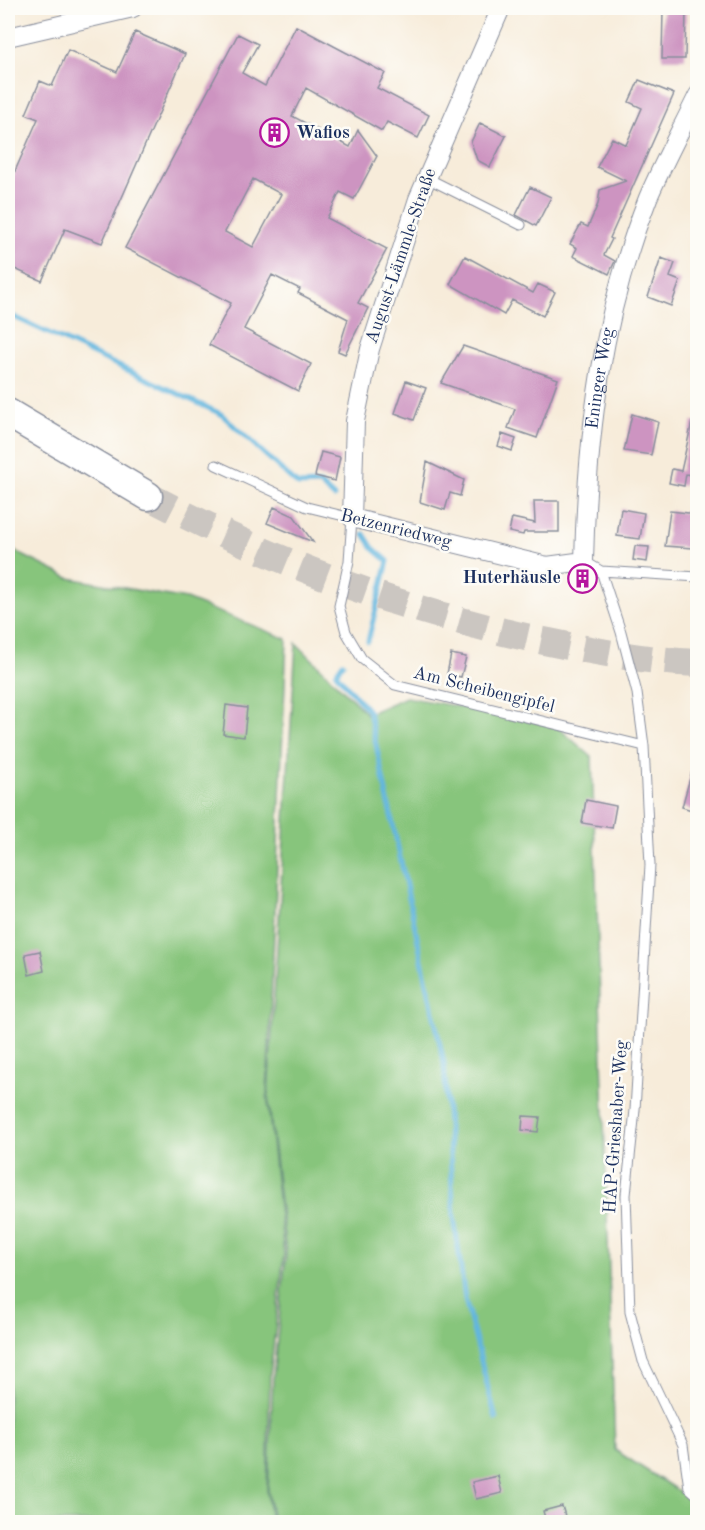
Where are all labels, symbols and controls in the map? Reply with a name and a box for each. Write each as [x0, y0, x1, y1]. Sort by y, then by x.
building icon: Wafios [259, 117, 291, 149]
place label: Wafios [296, 124, 350, 142]
street label: August-Lämmle-Straße [362, 166, 440, 346]
street label: Eninger Weg [583, 326, 618, 430]
street label: Betzenriedweg [339, 506, 454, 552]
building icon: Huterhäusle [566, 562, 598, 594]
place label: Huterhäusle [463, 569, 561, 587]
street label: Am Scheibengipfel [411, 664, 557, 716]
street label: HAP-Grieshaber-Weg [601, 1039, 631, 1214]

